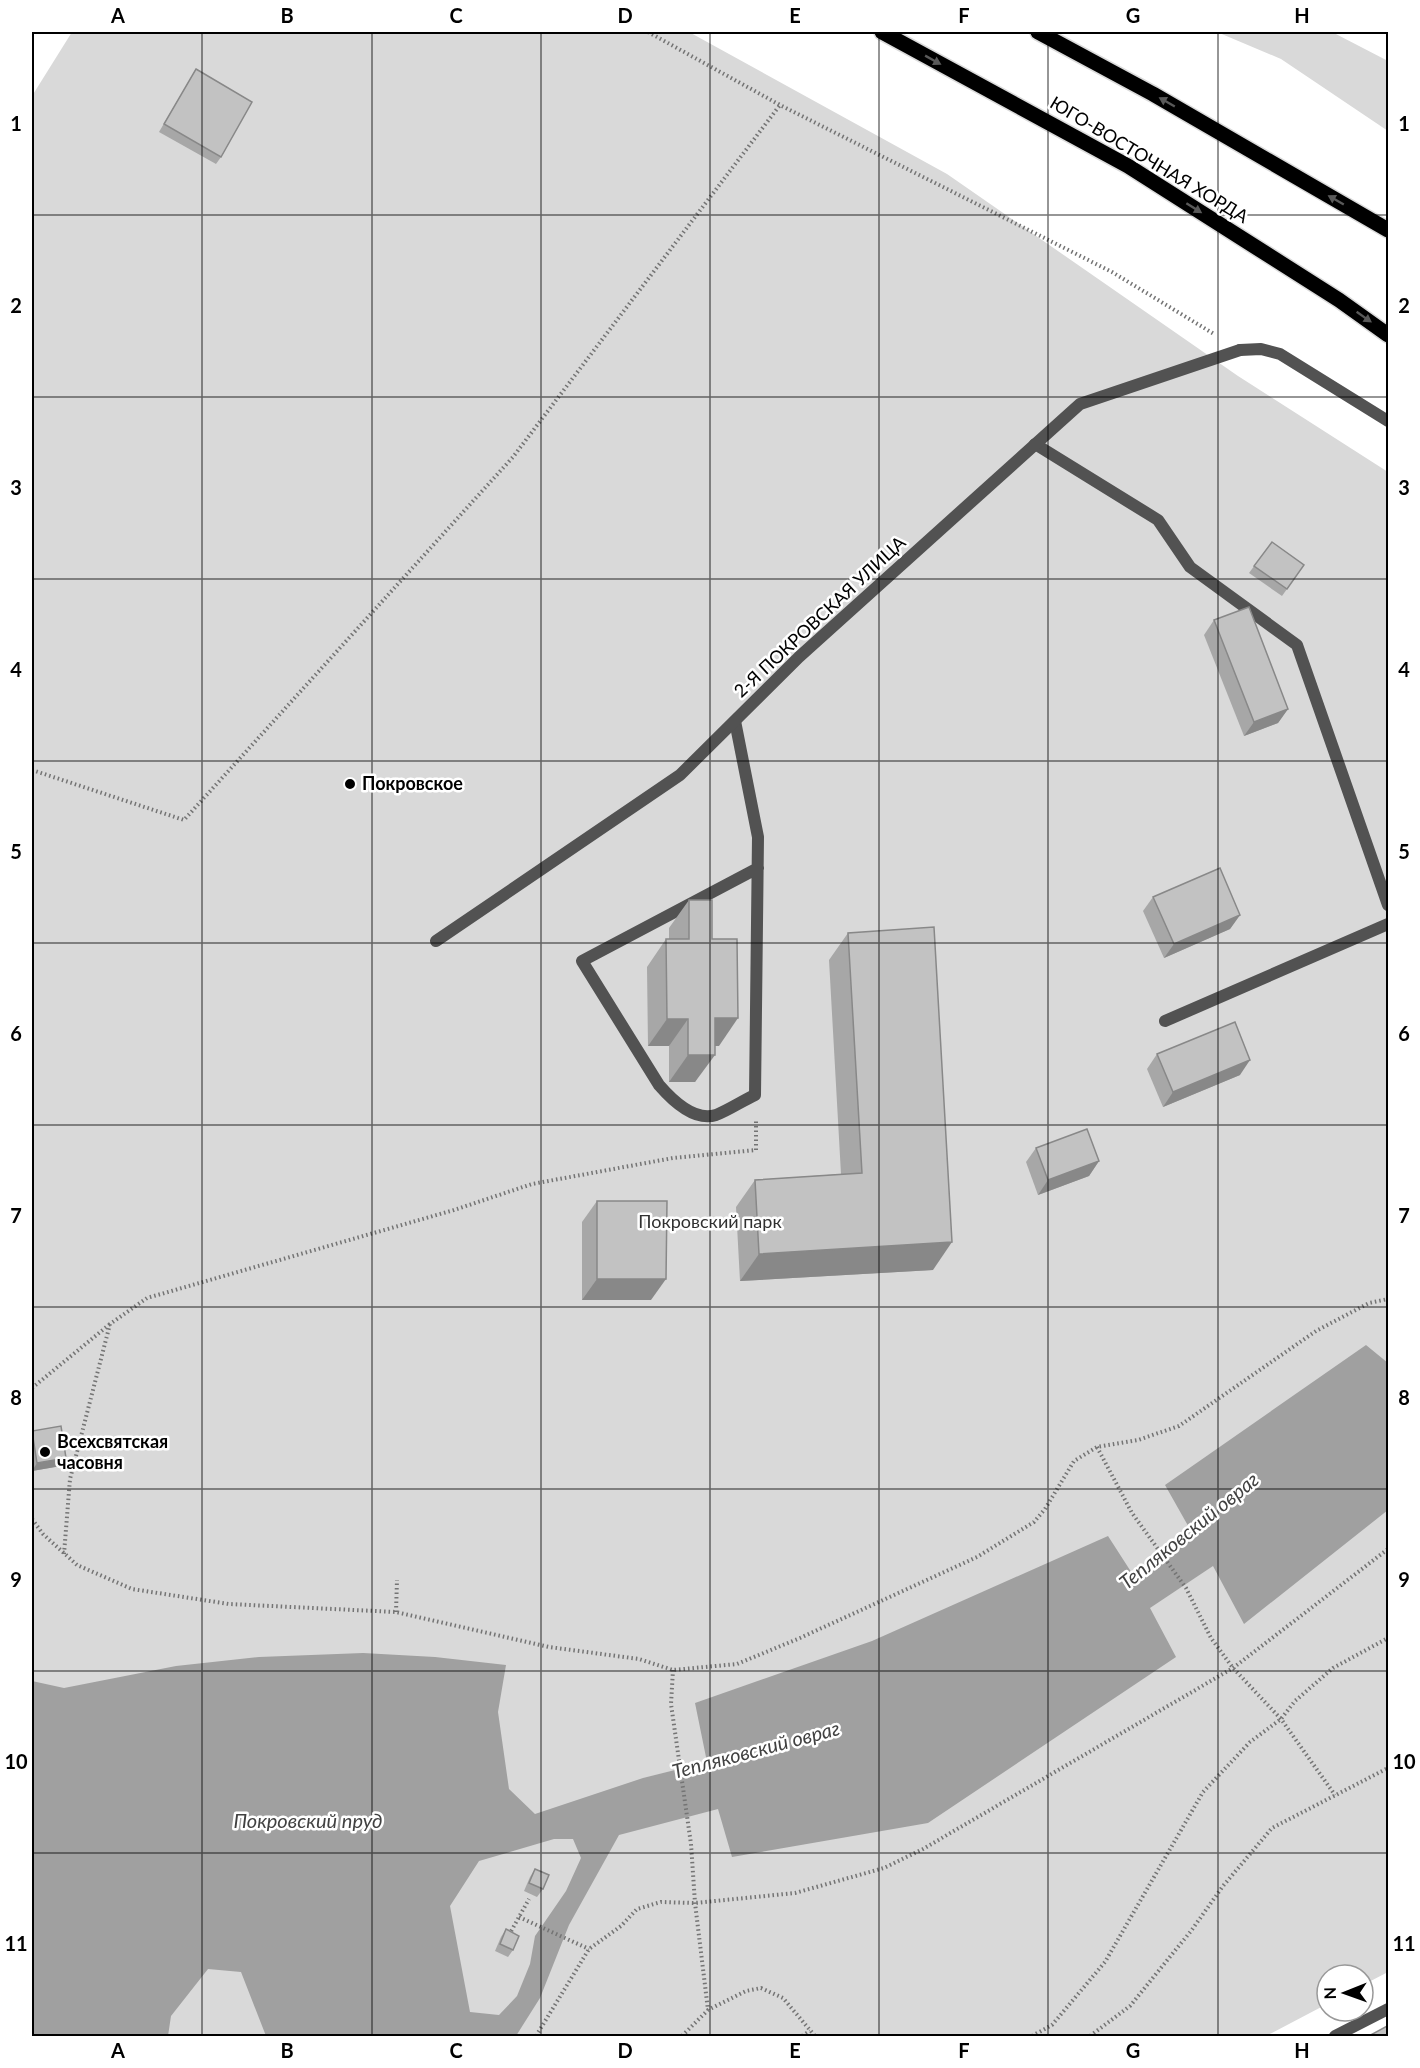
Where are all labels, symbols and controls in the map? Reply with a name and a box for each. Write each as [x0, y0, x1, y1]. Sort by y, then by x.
text: A [110, 3, 125, 27]
text: B [280, 3, 294, 27]
text: C [449, 3, 463, 27]
text: D [617, 3, 633, 27]
text: E [789, 3, 801, 27]
text: F [958, 3, 970, 27]
text: G [1126, 3, 1140, 27]
text: H [1294, 3, 1310, 27]
one-way arrow [925, 55, 942, 65]
street label: ЮГО-ВОСТОЧНАЯ ХОРДА [1046, 91, 1253, 228]
one-way arrow [1158, 97, 1175, 107]
text: 1 [10, 111, 22, 135]
text: 1 [1398, 111, 1410, 135]
one-way arrow [1328, 194, 1344, 205]
one-way arrow [1186, 202, 1202, 213]
text: 2 [10, 293, 22, 317]
text: 2 [1398, 293, 1410, 317]
one-way arrow [1355, 311, 1371, 323]
text: 3 [10, 475, 22, 499]
text: 3 [1398, 475, 1410, 499]
street label: 2-Я ПОКРОВСКАЯ УЛИЦА [729, 530, 910, 701]
text: 4 [10, 657, 22, 681]
text: 4 [1398, 657, 1410, 681]
place label: Покровское [362, 772, 463, 794]
marker: Покровское [343, 777, 357, 791]
text: 5 [10, 839, 22, 863]
text: 5 [1398, 839, 1410, 863]
text: 6 [10, 1021, 22, 1045]
text: 6 [1398, 1021, 1410, 1045]
text: 7 [10, 1203, 22, 1227]
text: 7 [1398, 1203, 1410, 1227]
park label: Покровский парк [638, 1210, 782, 1232]
text: 8 [10, 1385, 22, 1409]
text: 8 [1398, 1385, 1410, 1409]
place label: Всехсвятская часовня [57, 1430, 168, 1473]
marker: Всехсвятская часовня [38, 1445, 52, 1459]
water label: Тепляковский овраг [1114, 1467, 1263, 1594]
text: 9 [10, 1567, 22, 1591]
text: 9 [1398, 1567, 1410, 1591]
water label: Тепляковский овраг [669, 1715, 842, 1783]
text: 10 [4, 1749, 28, 1773]
text: 10 [1392, 1749, 1416, 1773]
water label: Покровский пруд [233, 1808, 383, 1832]
text: 11 [4, 1931, 28, 1955]
text: 11 [1392, 1931, 1416, 1955]
north arrow [1315, 1963, 1375, 2023]
text: N [1320, 1987, 1339, 2000]
text: A [110, 2038, 125, 2062]
text: B [280, 2038, 294, 2062]
text: C [449, 2038, 463, 2062]
text: D [617, 2038, 633, 2062]
text: E [789, 2038, 801, 2062]
text: F [958, 2038, 970, 2062]
text: G [1126, 2038, 1140, 2062]
text: H [1294, 2038, 1310, 2062]

